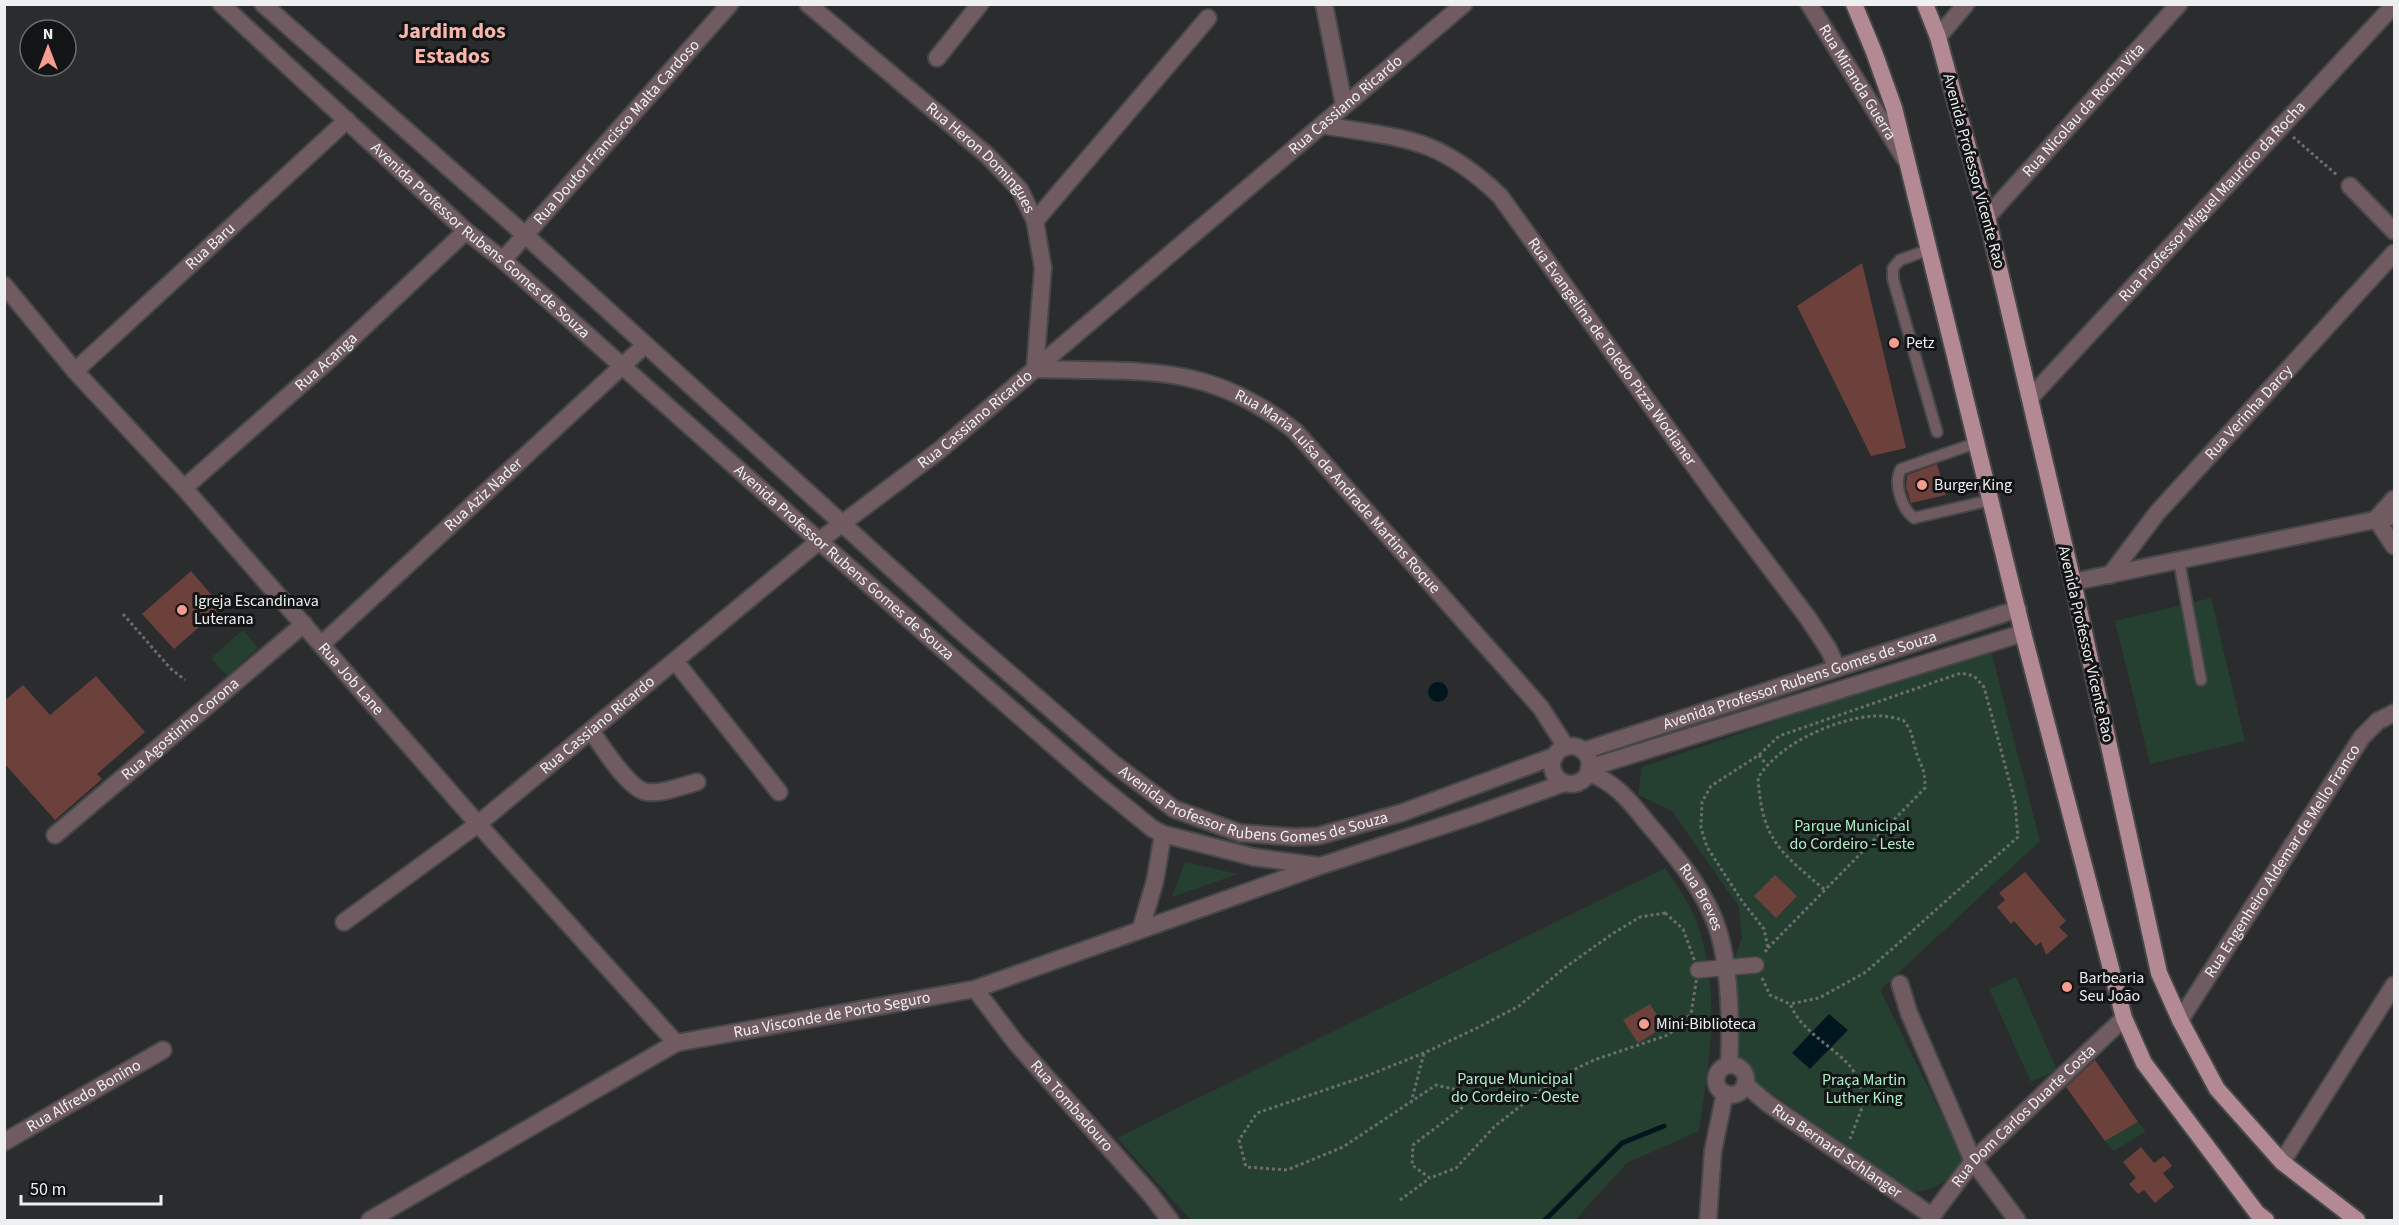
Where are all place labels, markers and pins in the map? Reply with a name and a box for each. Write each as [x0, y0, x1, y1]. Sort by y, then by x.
place label: Petz [1906, 332, 1935, 354]
marker: Petz [1887, 336, 1901, 350]
place label: Burger King [1934, 474, 2012, 496]
marker: Burger King [1915, 478, 1929, 492]
place label: Igreja Escandinava Luterana [194, 590, 319, 630]
marker: Igreja Escandinava Luterana [175, 603, 189, 617]
place label: Barbearia Seu João [2079, 967, 2144, 1007]
marker: Barbearia Seu João [2060, 980, 2074, 994]
place label: Mini-Biblioteca [1656, 1013, 1756, 1035]
marker: Mini-Biblioteca [1637, 1017, 1651, 1031]

